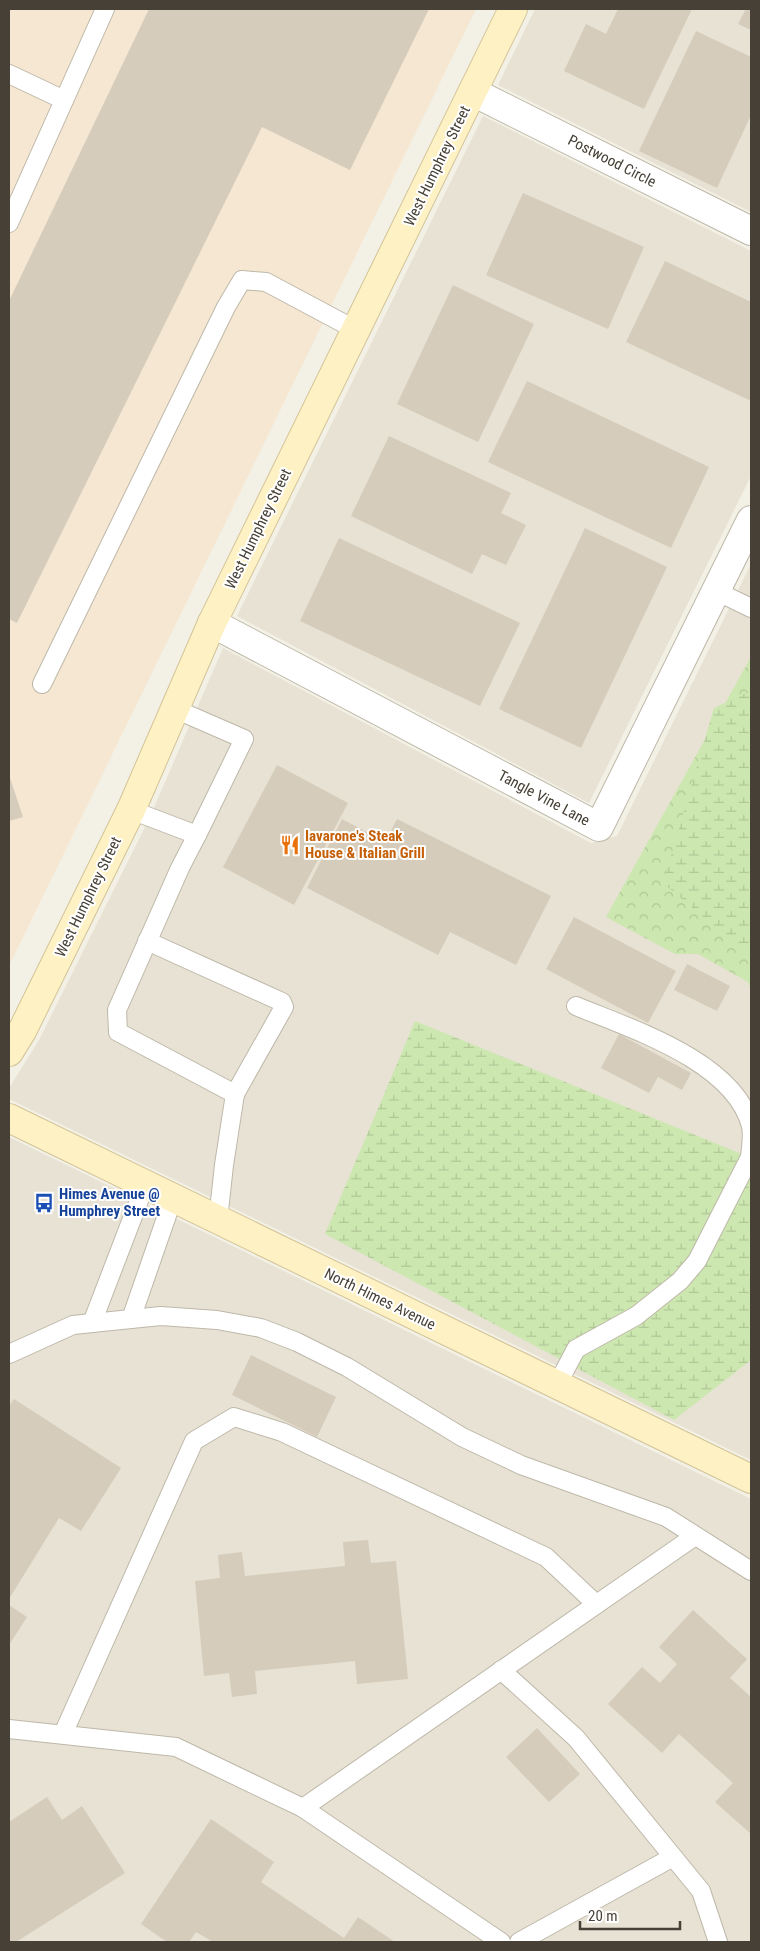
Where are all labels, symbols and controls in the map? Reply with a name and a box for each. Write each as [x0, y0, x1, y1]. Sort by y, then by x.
street label: West Humphrey Street [400, 103, 474, 229]
street label: Postwood Circle [565, 131, 659, 191]
street label: West Humphrey Street [221, 466, 295, 592]
street label: Tangle Vine Lane [495, 766, 593, 830]
place label: Iavarone's Steak House & Italian Grill [305, 827, 425, 862]
street label: West Humphrey Street [51, 834, 125, 960]
restaurant icon: Iavarone's Steak House & Italian Grill [279, 834, 301, 856]
place label: Himes Avenue @ Humphrey Street [59, 1185, 160, 1220]
bus stop icon: Himes Avenue @ Humphrey Street [33, 1192, 55, 1214]
street label: North Himes Avenue [321, 1264, 439, 1334]
scale bar [580, 1898, 680, 1930]
text: 20 m [588, 1907, 618, 1925]

